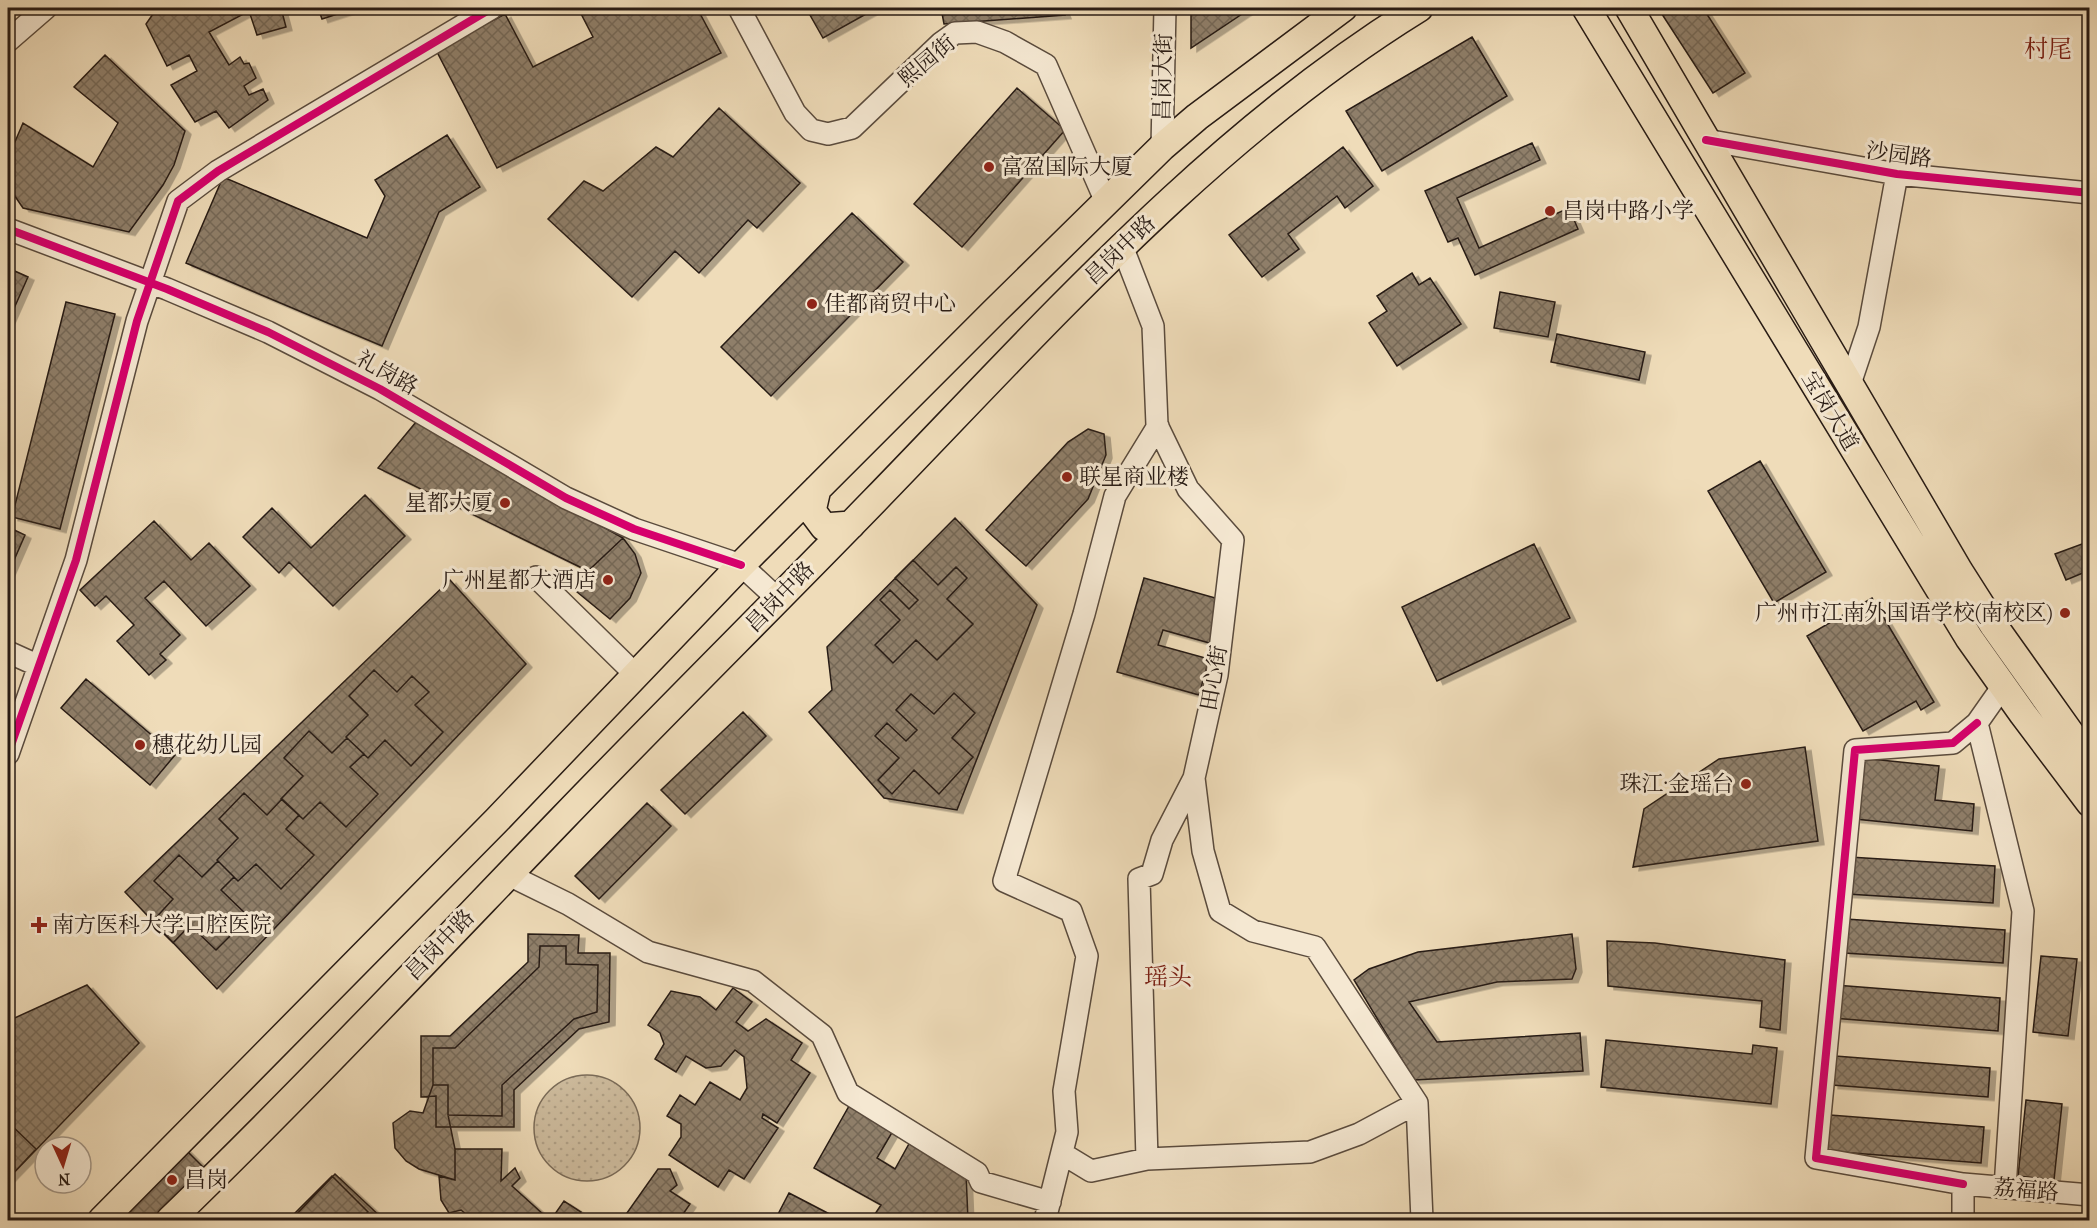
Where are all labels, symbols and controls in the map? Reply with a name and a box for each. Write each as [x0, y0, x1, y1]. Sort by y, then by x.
street label: 熙园街 [893, 30, 961, 92]
street label: 昌岗大街 [1149, 33, 1177, 121]
district label: 村尾 [2024, 35, 2072, 63]
street label: 沙园路 [1865, 138, 1933, 172]
place label: 富盈国际大厦 [1001, 154, 1133, 180]
marker: 富盈国际大厦 [982, 160, 996, 174]
place label: 昌岗中路小学 [1562, 198, 1694, 224]
marker: 昌岗中路小学 [1543, 204, 1557, 218]
street label: 昌岗中路 [1079, 210, 1161, 290]
place label: 佳都商贸中心 [824, 291, 956, 317]
marker: 佳都商贸中心 [805, 297, 819, 311]
street label: 礼岗路 [352, 346, 422, 400]
street label: 宝岗大道 [1796, 367, 1864, 455]
place label: 联星商业楼 [1079, 464, 1189, 490]
marker: 联星商业楼 [1060, 470, 1074, 484]
place label: 星都大厦 [405, 490, 493, 516]
marker: 星都大厦 [498, 496, 512, 510]
street label: 昌岗中路 [740, 556, 820, 638]
place label: 广州星都大酒店 [442, 567, 596, 593]
marker: 广州星都大酒店 [601, 573, 615, 587]
place label: 广州市江南外国语学校(南校区) [1755, 600, 2053, 626]
marker: 广州市江南外国语学校(南校区) [2058, 606, 2072, 620]
street label: 田心街 [1195, 643, 1233, 713]
place label: 穗花幼儿园 [152, 732, 262, 758]
marker: 穗花幼儿园 [133, 738, 147, 752]
place label: 珠江·金瑶台 [1620, 771, 1734, 797]
marker: 珠江·金瑶台 [1739, 777, 1753, 791]
street label: 昌岗中路 [400, 904, 480, 986]
place label: 南方医科大学口腔医院 [52, 912, 272, 938]
marker: 南方医科大学口腔医院 [30, 916, 48, 934]
district label: 瑶头 [1144, 963, 1192, 991]
north arrow [33, 1135, 93, 1195]
place label: 昌岗 [184, 1167, 228, 1193]
text: N [56, 1170, 71, 1189]
marker: 昌岗 [165, 1173, 179, 1187]
street label: 荔福路 [1992, 1174, 2060, 1206]

